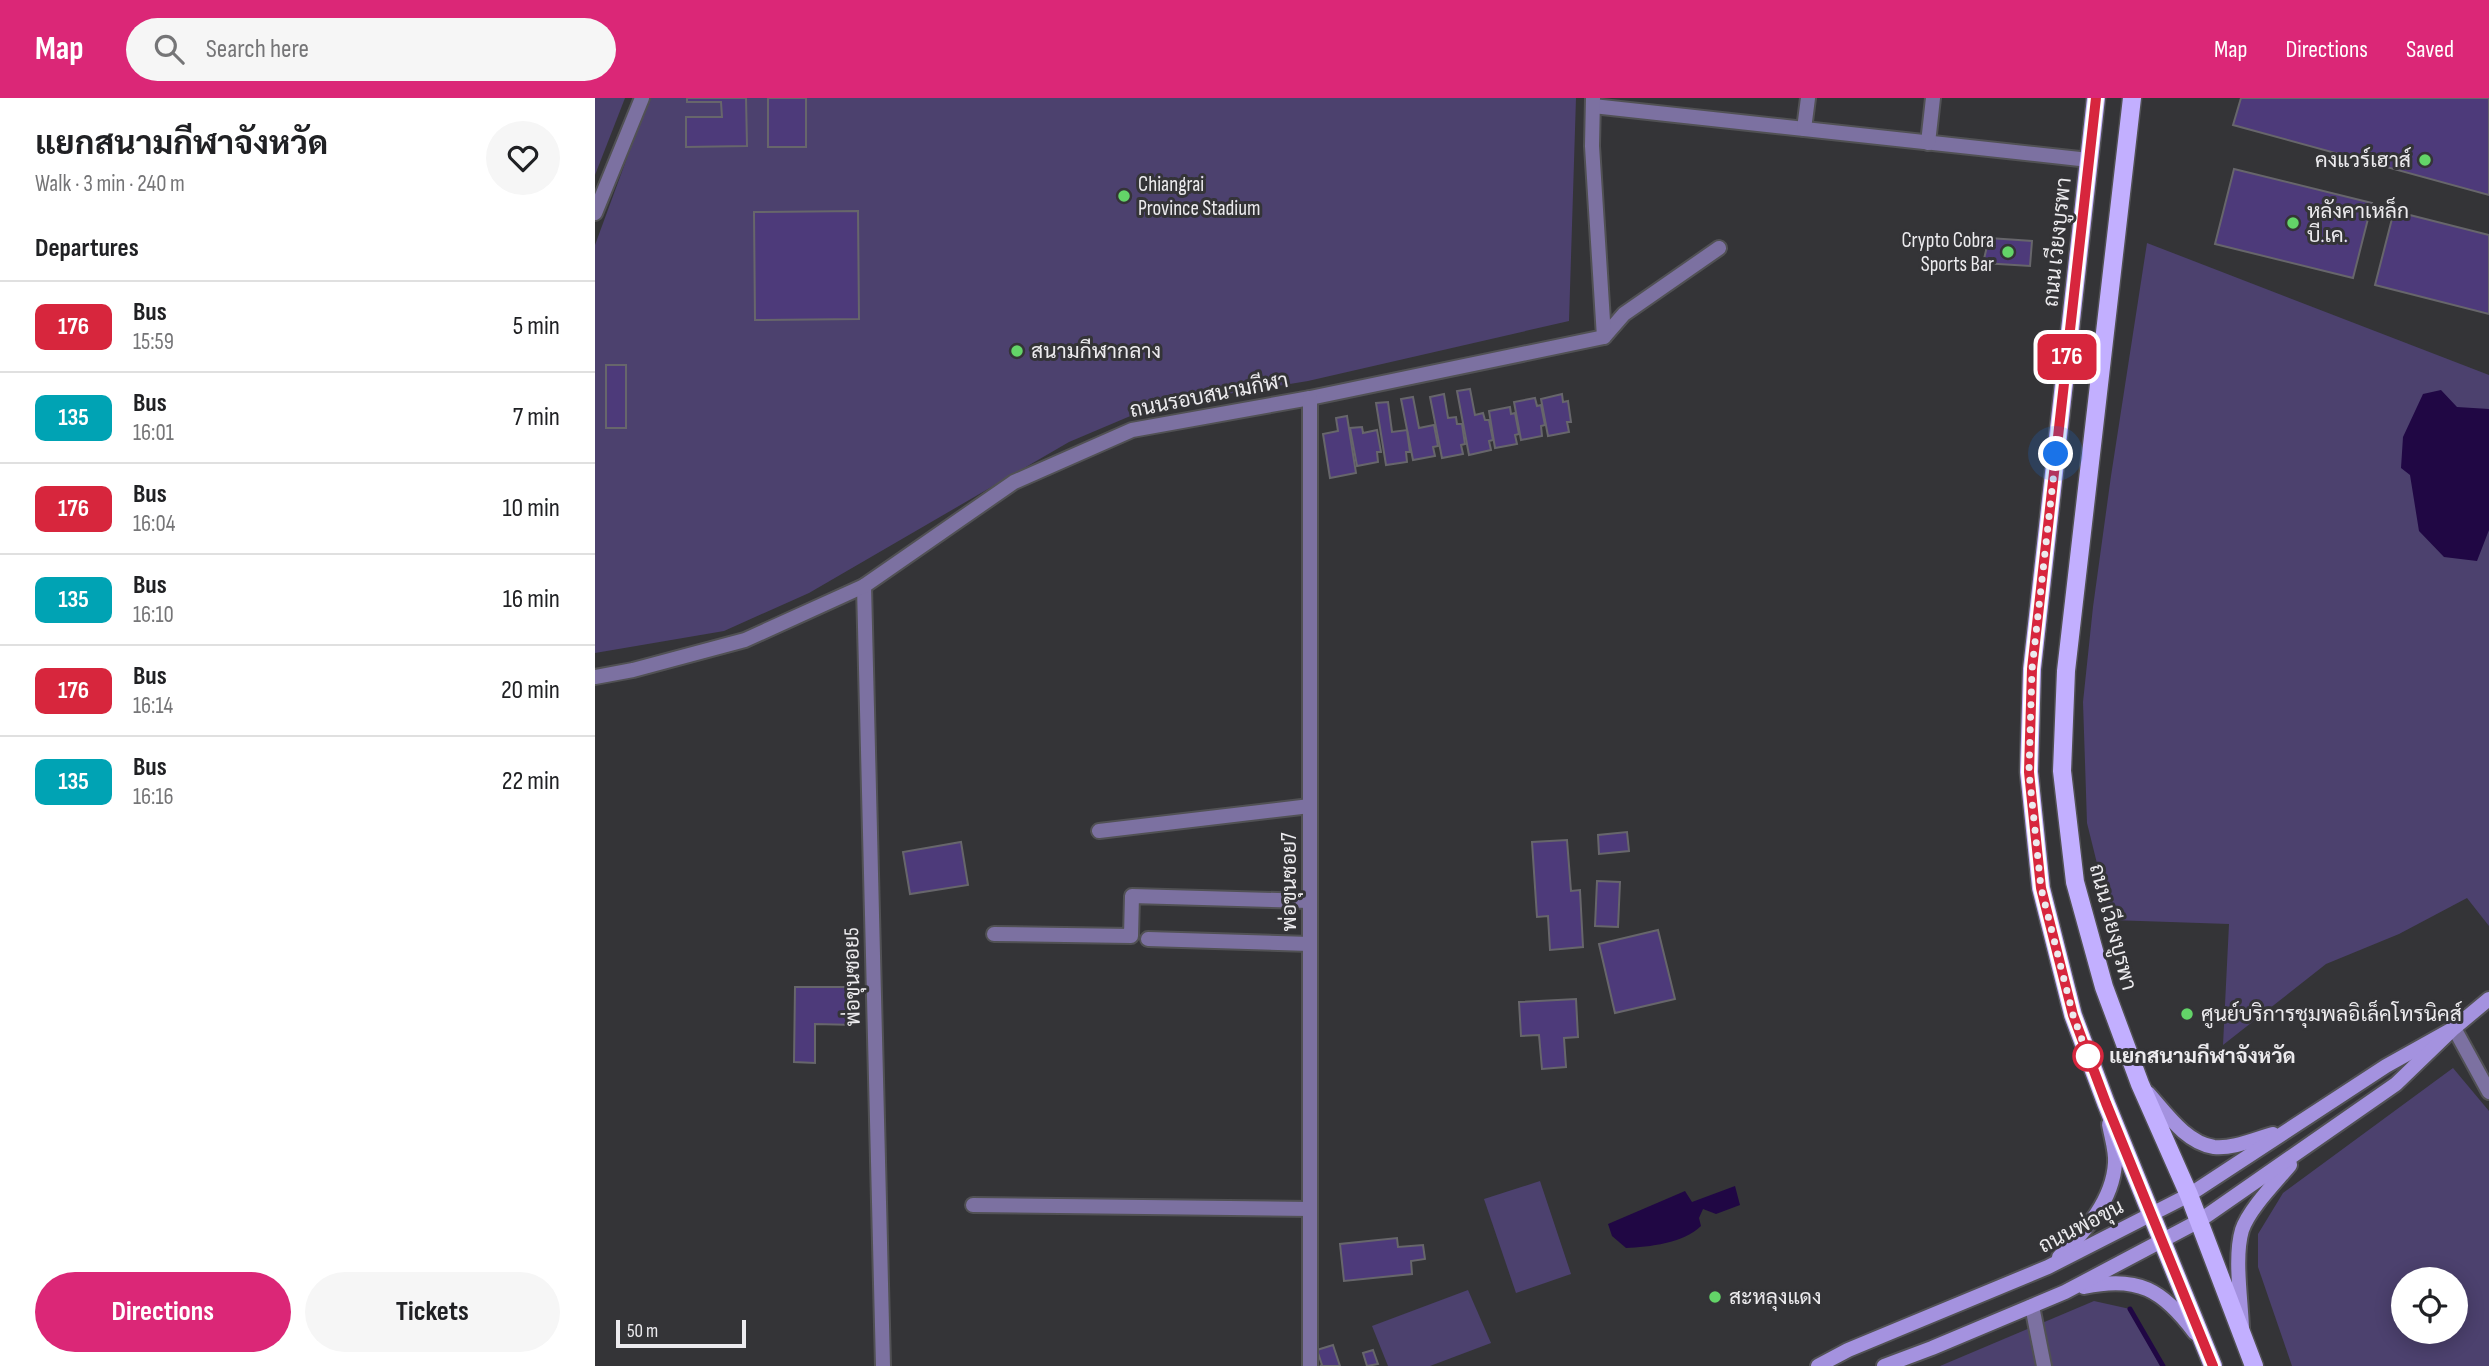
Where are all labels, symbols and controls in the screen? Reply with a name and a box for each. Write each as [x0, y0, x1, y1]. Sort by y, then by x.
search box [126, 18, 616, 81]
text: Map [35, 29, 84, 69]
icon: search [150, 30, 188, 68]
text: Search here [206, 34, 309, 65]
text: Map [2214, 35, 2247, 64]
text: Directions [2285, 35, 2368, 64]
text: Saved [2406, 35, 2454, 64]
button: heart [486, 121, 560, 195]
text: แยกสนามกีฬาจังหวัด [35, 124, 328, 164]
place label: คงแวร์เฮาส์ [2315, 146, 2411, 173]
marker: คงแวร์เฮาส์ [2417, 152, 2433, 168]
text: Walk · 3 min · 240 m [35, 170, 185, 198]
place label: Chiangrai Province Stadium [1138, 172, 1261, 221]
street label: ถนน เวียงบูรพา [2037, 176, 2079, 308]
marker: Chiangrai Province Stadium [1116, 188, 1132, 204]
place label: หลังคาเหล็ก บี.เค. [2307, 196, 2409, 248]
marker: หลังคาเหล็ก บี.เค. [2285, 215, 2301, 231]
place label: Crypto Cobra Sports Bar [1901, 228, 1994, 277]
text: Departures [35, 233, 139, 264]
marker: Crypto Cobra Sports Bar [2000, 244, 2016, 260]
text: Bus [133, 297, 167, 328]
text: 5 min [513, 311, 560, 342]
text: 176 [58, 312, 89, 341]
text: 15:59 [133, 328, 174, 356]
line badge: 176 [2027, 334, 2107, 380]
place label: สนามกีฬากลาง [1031, 338, 1161, 364]
text: 176 [2052, 342, 2083, 371]
marker: สนามกีฬากลาง [1009, 343, 1025, 359]
street label: ถนนรอบสนามกีฬา [1127, 367, 1291, 423]
text: Bus [133, 388, 167, 419]
text: 7 min [513, 402, 560, 433]
text: 135 [58, 403, 89, 432]
text: 16:01 [133, 419, 174, 447]
your location [2038, 436, 2073, 471]
text: Bus [133, 479, 167, 510]
text: 10 min [503, 493, 560, 524]
text: 176 [58, 494, 89, 523]
text: 16:04 [133, 510, 175, 538]
text: Bus [133, 570, 167, 601]
text: 16 min [503, 584, 560, 615]
text: 135 [58, 585, 89, 614]
text: 16:10 [133, 601, 174, 629]
text: Bus [133, 661, 167, 692]
text: 20 min [501, 675, 560, 706]
text: 176 [58, 676, 89, 705]
text: 16:14 [133, 692, 173, 720]
text: Bus [133, 752, 167, 783]
text: 22 min [502, 766, 560, 797]
text: 135 [58, 767, 89, 796]
text: 16:16 [133, 783, 174, 811]
street label: พ่อขุนซอย7 [1277, 832, 1303, 931]
street label: ถนน เวียงบูรพา [2082, 861, 2142, 994]
street label: พ่อขุนซอย5 [839, 927, 867, 1027]
place label: ศูนย์บริการชุมพลอิเล็คโทรนิคส์ [2201, 999, 2462, 1029]
marker: ศูนย์บริการชุมพลอิเล็คโทรนิคส์ [2179, 1006, 2195, 1022]
marker: แยกสนามกีฬาจังหวัด [2073, 1041, 2103, 1071]
place label: แยกสนามกีฬาจังหวัด [2109, 1043, 2296, 1069]
street label: ถนนพ่อขุน [2034, 1194, 2128, 1259]
map controls [2391, 1267, 2468, 1344]
button: locate [2391, 1267, 2468, 1344]
button: Directions [35, 1272, 291, 1352]
button: Tickets [305, 1272, 560, 1352]
place label: สะหลุงแดง [1729, 1285, 1822, 1311]
marker: สะหลุงแดง [1707, 1289, 1723, 1305]
scale bar [616, 1317, 745, 1349]
text: 50 m [627, 1320, 658, 1343]

